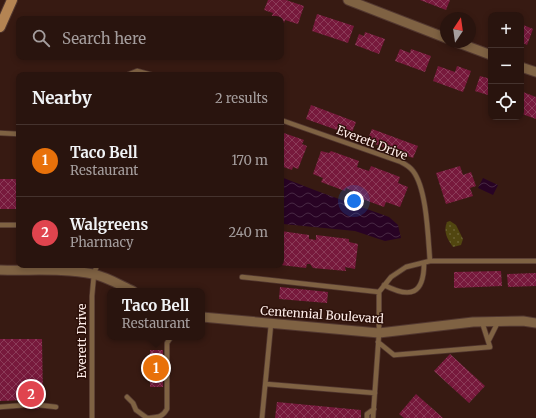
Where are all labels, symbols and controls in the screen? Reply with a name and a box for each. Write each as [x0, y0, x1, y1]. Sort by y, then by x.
north arrow [440, 12, 476, 48]
map controls [488, 12, 524, 120]
button: + [488, 12, 524, 48]
search box [16, 16, 284, 60]
icon: search [30, 27, 52, 49]
text: Search here [62, 29, 146, 48]
button: − [488, 48, 524, 84]
button: locate [488, 84, 524, 120]
text: Nearby [32, 87, 92, 109]
text: 2 results [215, 90, 268, 107]
street label: Everett Drive [334, 122, 410, 163]
text: Taco Bell [70, 143, 138, 162]
text: 1 [42, 152, 48, 169]
text: 170 m [231, 152, 268, 169]
text: Restaurant [70, 162, 138, 179]
your location [344, 191, 364, 211]
text: Walgreens [70, 215, 148, 234]
text: 2 [41, 224, 49, 241]
text: 240 m [228, 224, 268, 241]
text: Pharmacy [70, 234, 134, 251]
popup [107, 288, 205, 340]
text: Taco Bell [122, 296, 189, 315]
street label: Everett Drive [74, 303, 89, 379]
street label: Centennial Boulevard [260, 303, 384, 326]
text: Restaurant [122, 315, 190, 332]
pin: 1 [143, 353, 169, 383]
pin: 2 [18, 379, 44, 409]

